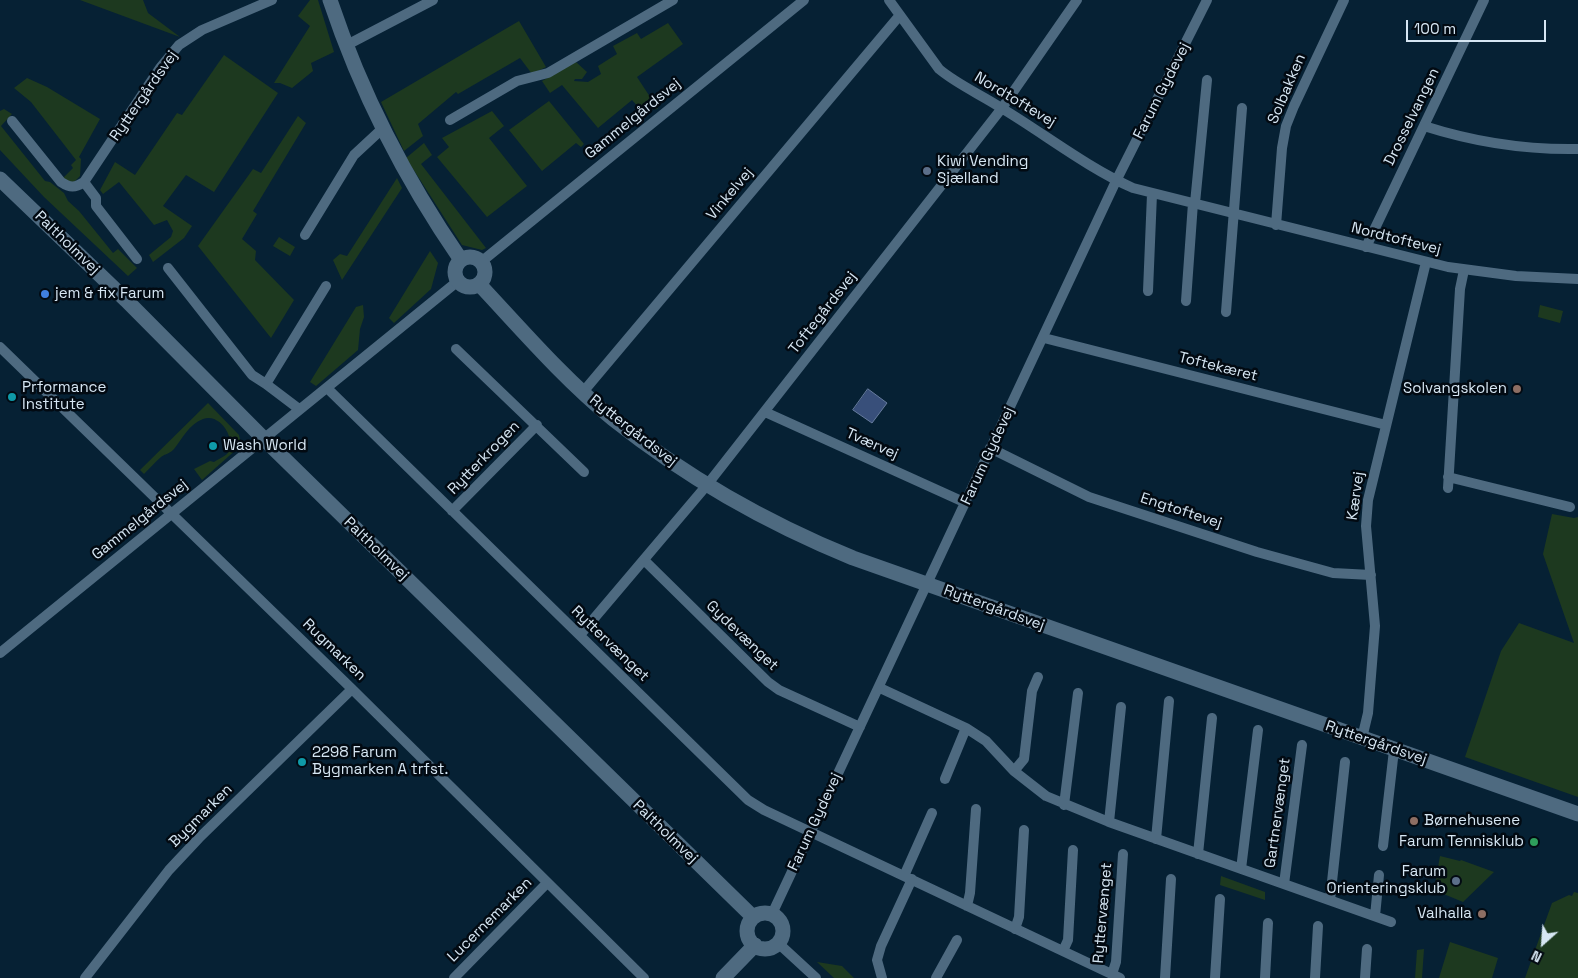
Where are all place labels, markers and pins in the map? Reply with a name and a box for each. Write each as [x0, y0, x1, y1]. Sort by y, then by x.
place label: Kiwi Vending Sjælland [937, 153, 1028, 188]
marker: Kiwi Vending Sjælland [921, 165, 933, 177]
place label: jem & fix Farum [55, 285, 164, 303]
marker: jem & fix Farum [39, 288, 51, 300]
place label: Prformance Institute [22, 379, 106, 414]
place label: Solvangskolen [1403, 380, 1507, 398]
marker: Solvangskolen [1511, 383, 1523, 395]
marker: Prformance Institute [6, 391, 18, 403]
place label: Wash World [223, 437, 307, 455]
marker: Wash World [207, 440, 219, 452]
place label: 2298 Farum Bygmarken A trfst. [312, 744, 448, 779]
marker: 2298 Farum Bygmarken A trfst. [296, 756, 308, 768]
place label: Børnehusene [1424, 812, 1520, 830]
marker: Børnehusene [1408, 815, 1420, 827]
place label: Farum Tennisklub [1399, 833, 1524, 851]
marker: Farum Tennisklub [1528, 836, 1540, 848]
place label: Farum Orienteringsklub [1327, 863, 1446, 898]
marker: Farum Orienteringsklub [1450, 875, 1462, 887]
place label: Valhalla [1417, 905, 1472, 923]
marker: Valhalla [1476, 908, 1488, 920]

